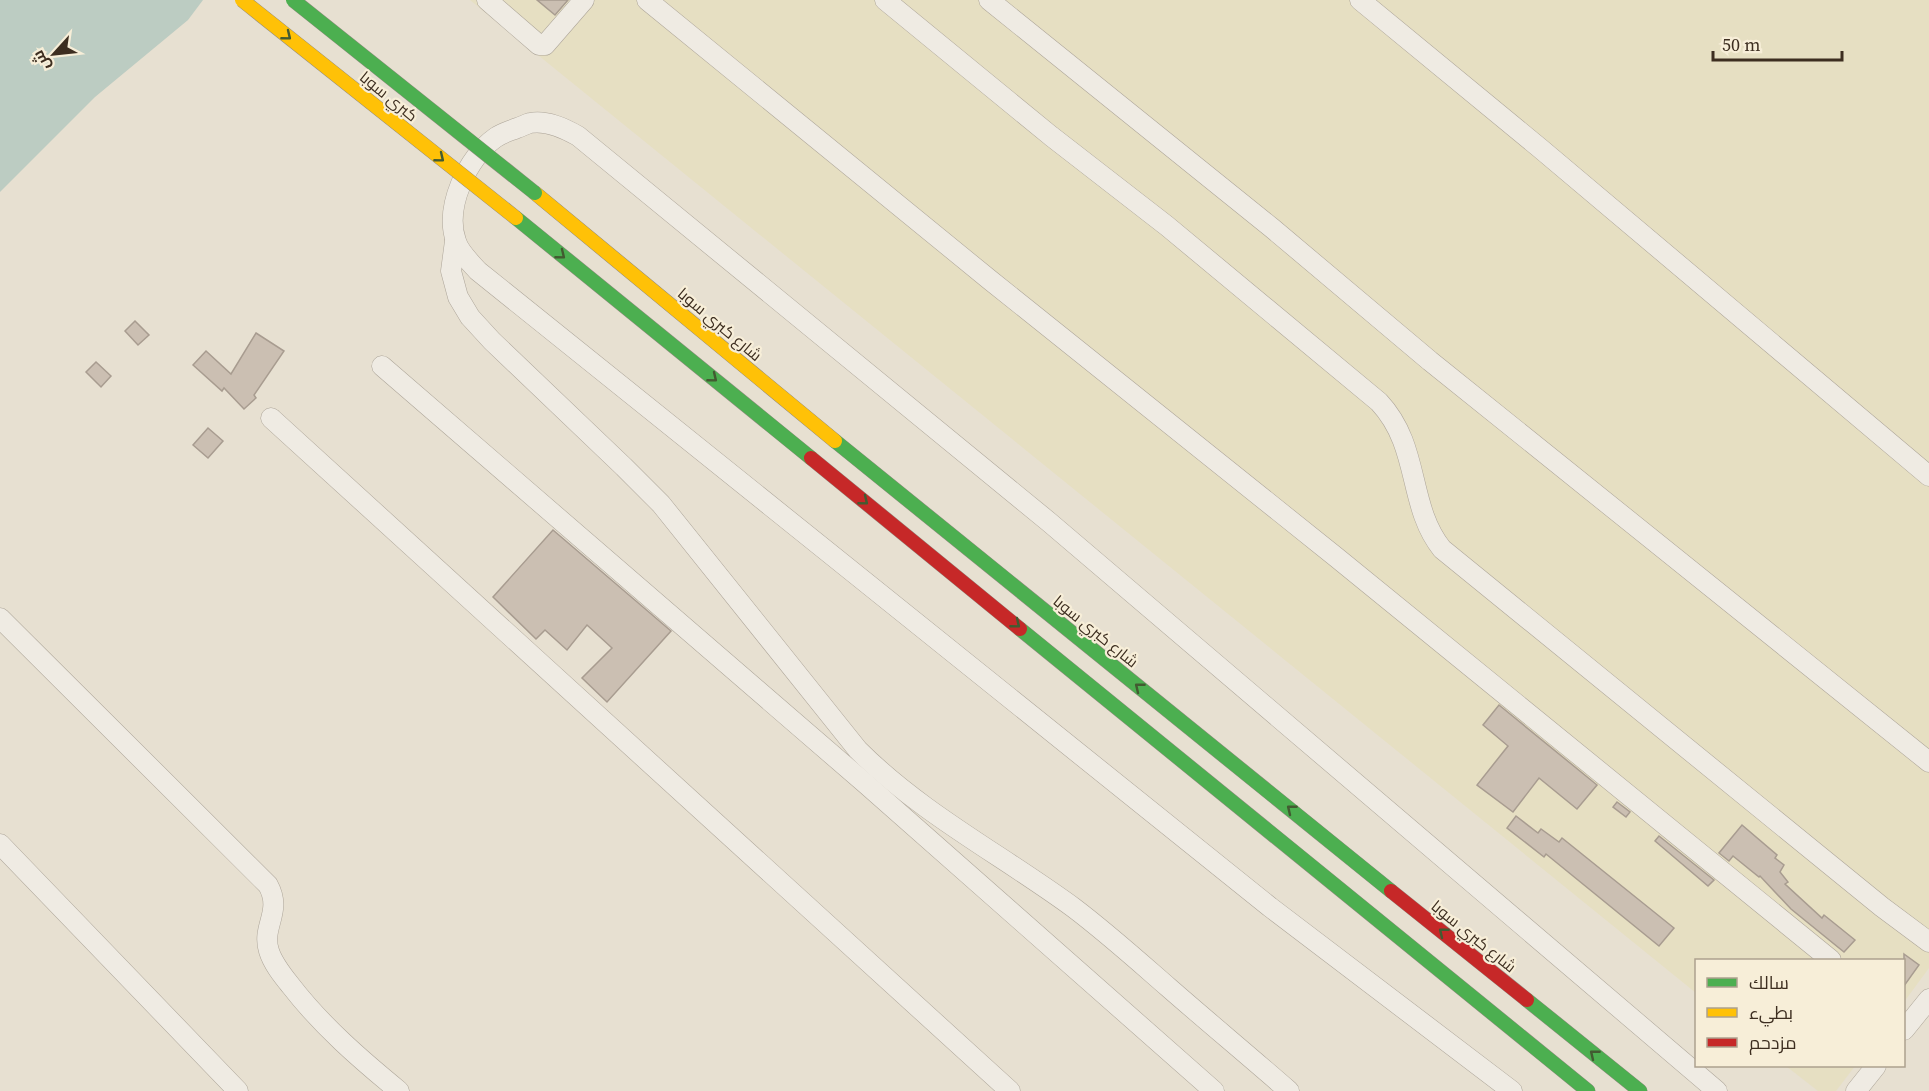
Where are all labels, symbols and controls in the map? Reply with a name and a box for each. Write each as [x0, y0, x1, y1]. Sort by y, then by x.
north arrow [24, 24, 84, 84]
scale bar [1713, 24, 1842, 62]
one-way arrow [281, 29, 292, 40]
text: 50 m [1722, 32, 1760, 57]
text: ش [26, 47, 55, 75]
street label: كبري سوبا [353, 66, 423, 129]
one-way arrow [433, 150, 444, 161]
one-way arrow [554, 248, 565, 259]
street label: شارع كبري سوبا [671, 282, 767, 368]
one-way arrow [706, 370, 717, 381]
one-way arrow [857, 493, 868, 504]
street label: شارع كبري سوبا [1047, 590, 1143, 675]
one-way arrow [1009, 616, 1020, 627]
one-way arrow [1135, 683, 1146, 694]
one-way arrow [1287, 806, 1298, 817]
street label: شارع كبري سوبا [1425, 895, 1521, 980]
one-way arrow [1438, 928, 1449, 939]
legend [1695, 959, 1905, 1067]
text: سالك [1749, 970, 1789, 995]
text: بطيء [1749, 1000, 1793, 1027]
text: مزدحم [1749, 1030, 1797, 1055]
one-way arrow [1590, 1051, 1601, 1062]

